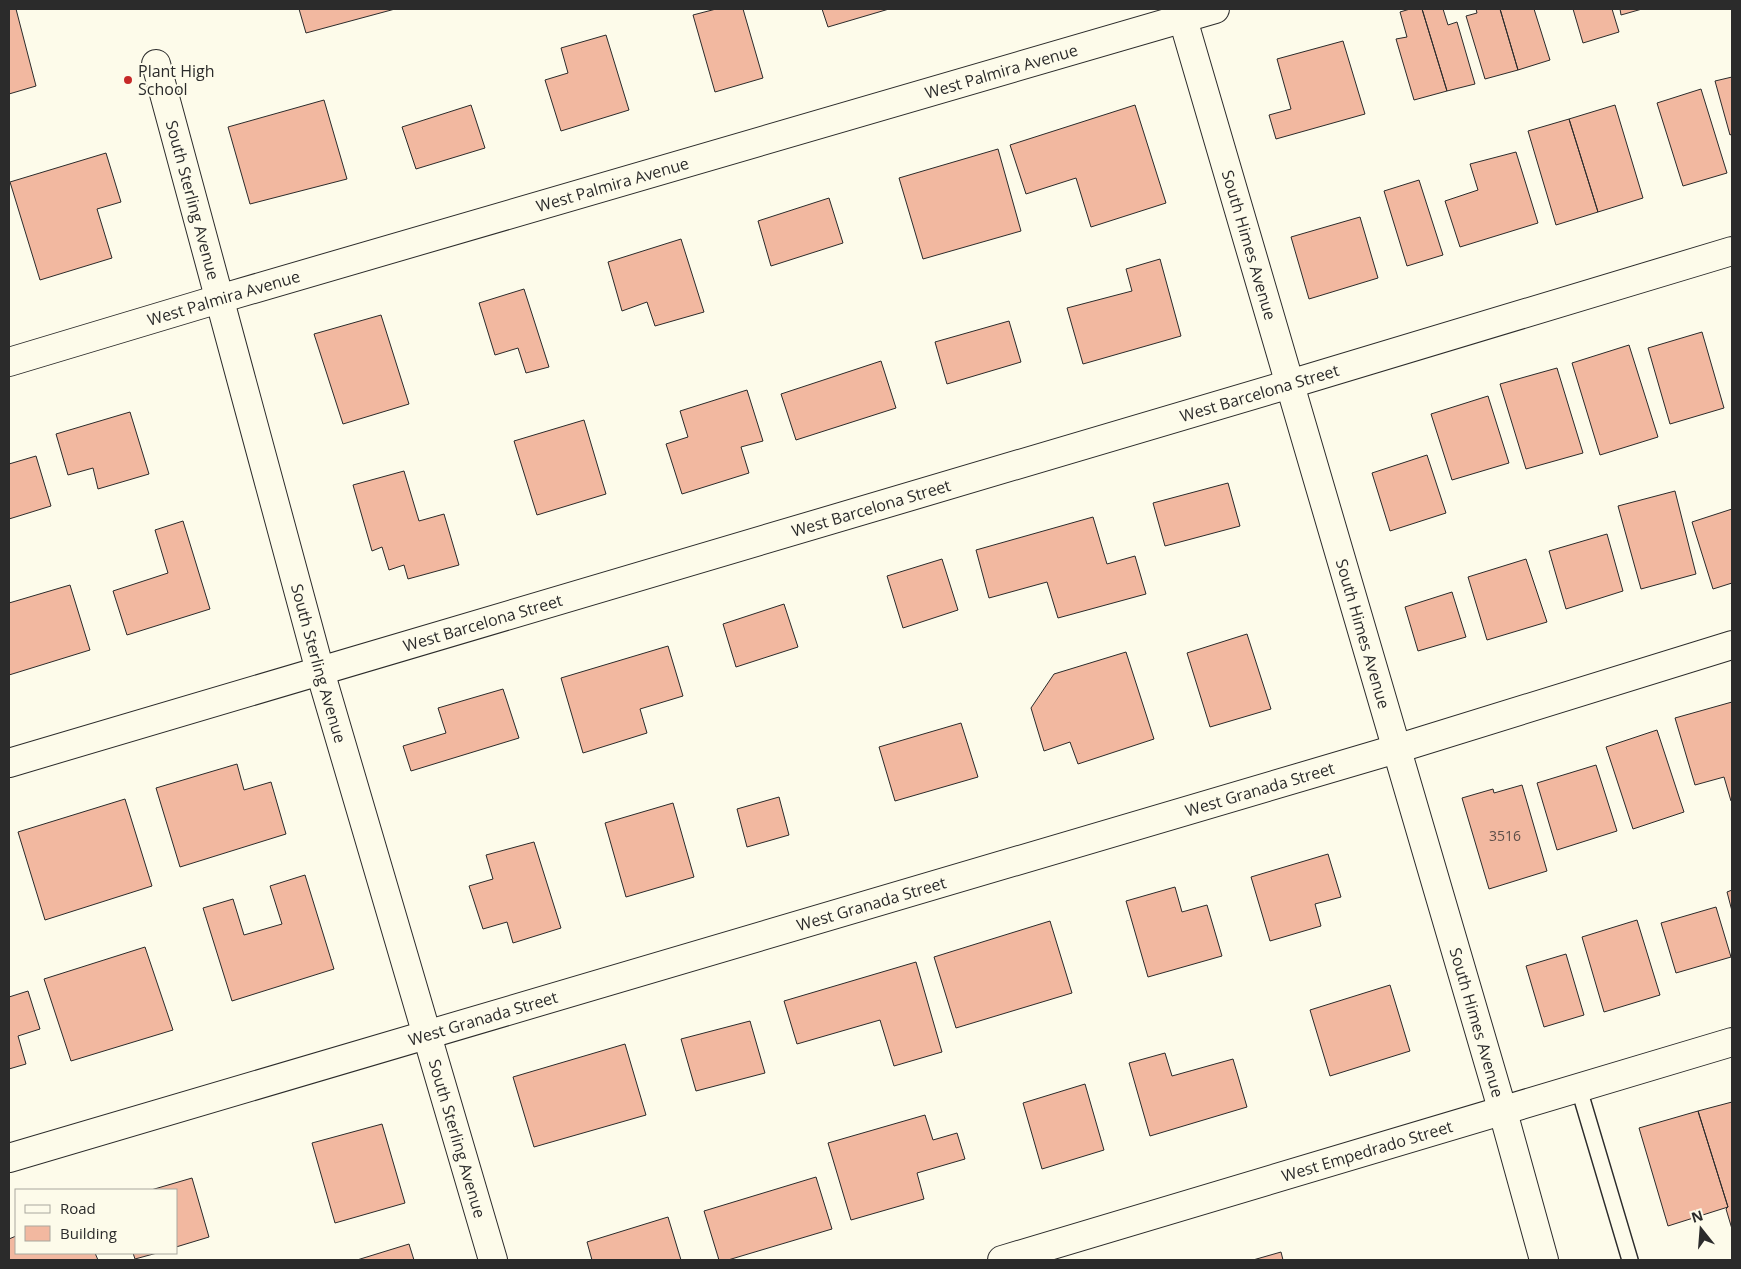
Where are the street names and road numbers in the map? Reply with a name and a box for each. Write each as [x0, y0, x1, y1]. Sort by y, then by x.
street label: West Palmira Avenue [922, 39, 1080, 104]
street label: South Sterling Avenue [161, 118, 225, 282]
street label: West Palmira Avenue [533, 152, 691, 217]
street label: South Himes Avenue [1217, 168, 1281, 323]
street label: West Palmira Avenue [145, 265, 302, 331]
street label: West Barcelona Street [1177, 359, 1342, 427]
street label: West Barcelona Street [789, 474, 954, 542]
street label: South Himes Avenue [1331, 556, 1395, 711]
street label: South Sterling Avenue [286, 581, 352, 746]
street label: West Barcelona Street [401, 589, 565, 657]
street label: West Granada Street [1183, 757, 1337, 822]
street label: West Granada Street [794, 871, 949, 936]
street label: South Himes Avenue [1444, 945, 1509, 1100]
street label: West Granada Street [406, 986, 560, 1051]
street label: South Sterling Avenue [424, 1057, 491, 1220]
street label: West Empedrado Street [1279, 1115, 1455, 1187]

